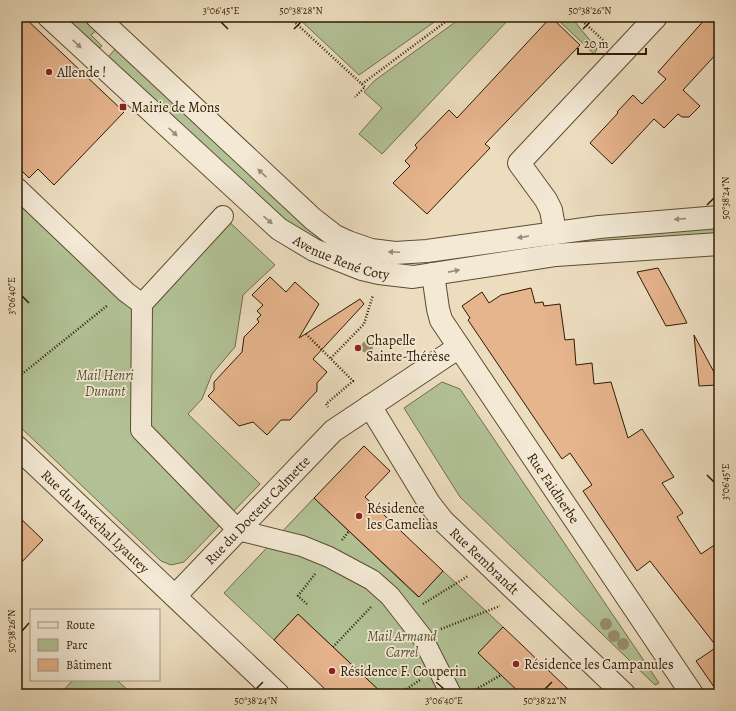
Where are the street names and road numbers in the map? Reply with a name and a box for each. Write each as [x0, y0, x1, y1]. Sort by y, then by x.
street label: Avenue René Coty [289, 230, 391, 284]
street label: Rue Faidherbe [523, 449, 584, 528]
street label: Rue du Docteur Calmette [201, 452, 314, 569]
street label: Rue du Maréchal Lyautey [37, 466, 154, 578]
street label: Rue Rembrandt [445, 523, 524, 599]

